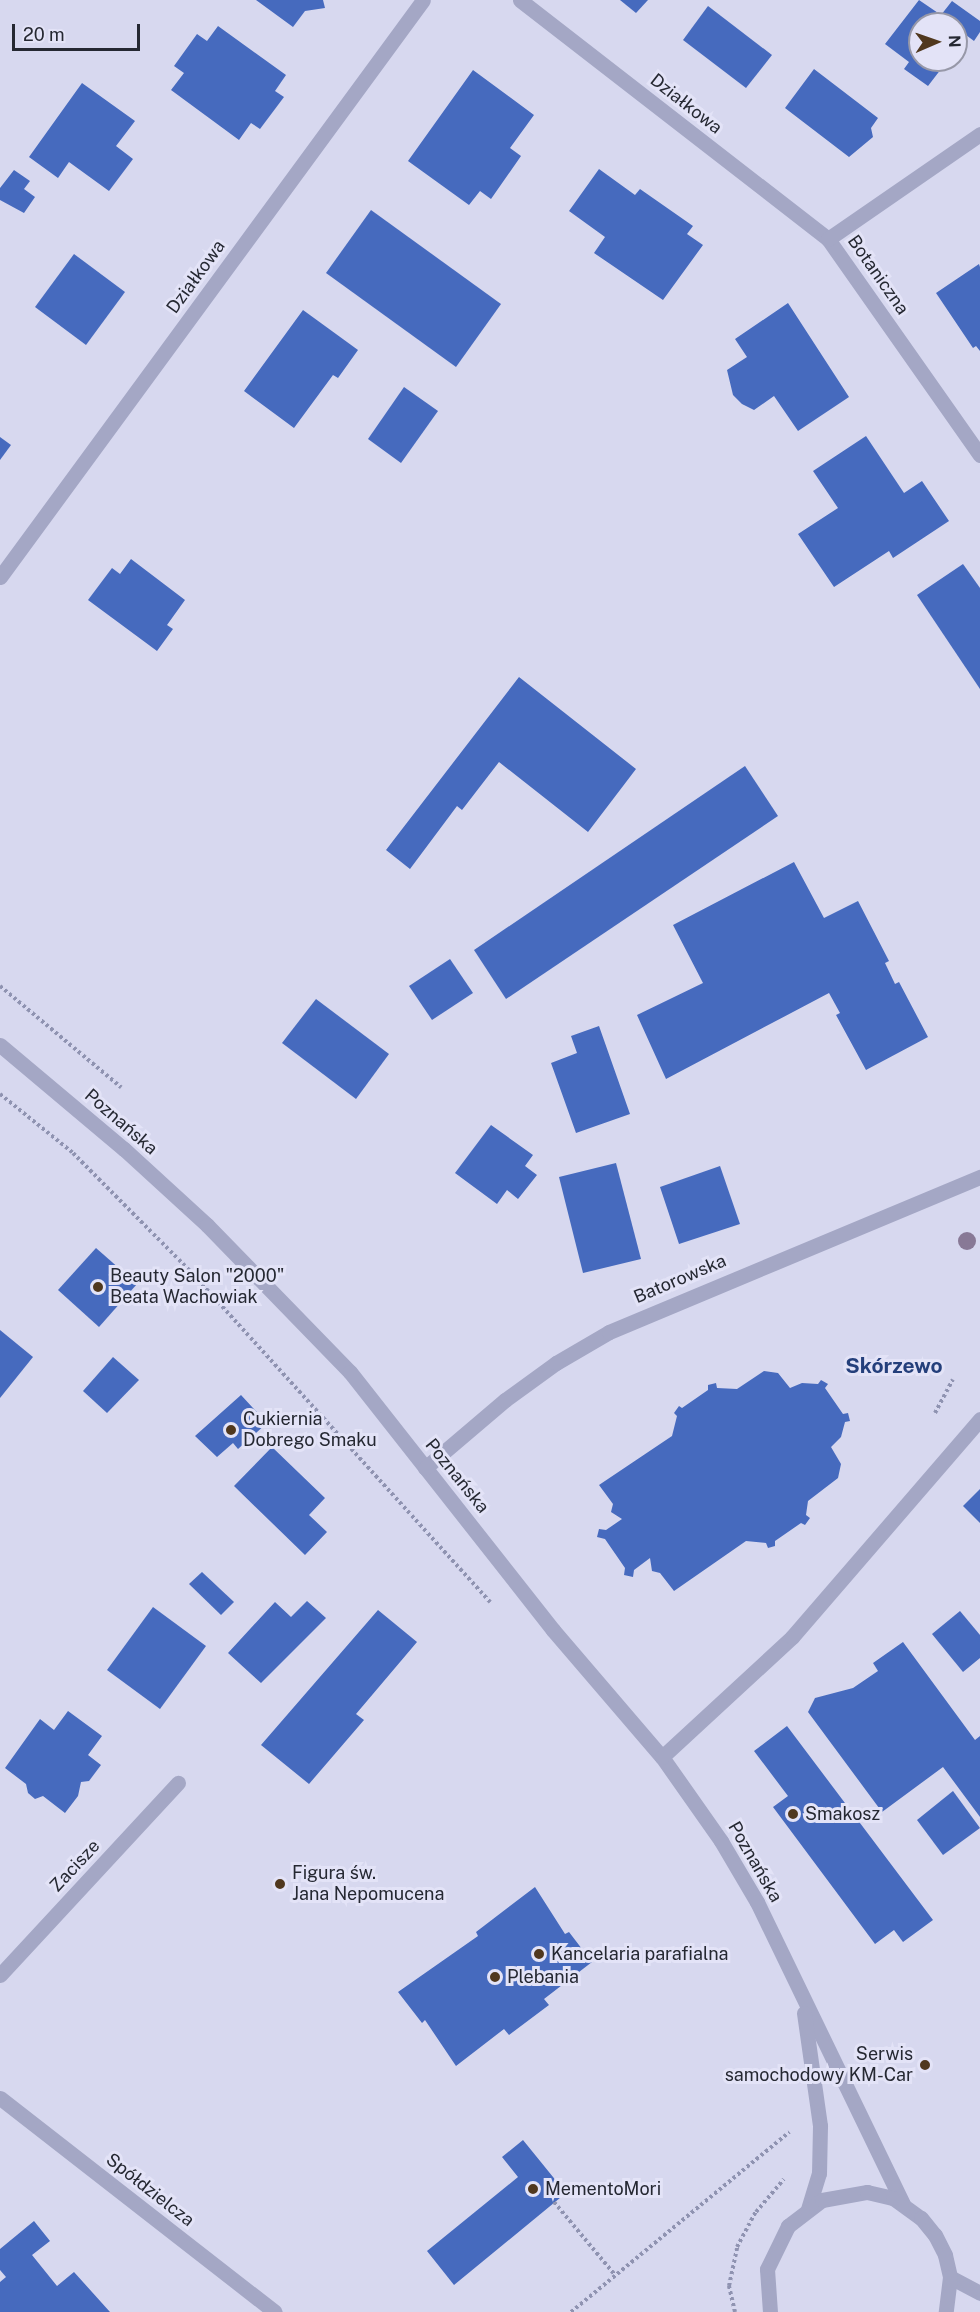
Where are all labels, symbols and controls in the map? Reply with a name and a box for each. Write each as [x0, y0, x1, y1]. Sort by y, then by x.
scale bar [15, 12, 142, 50]
north arrow [908, 12, 968, 72]
text: 20 m [23, 24, 65, 45]
text: N [945, 35, 964, 48]
street label: Działkowa [646, 69, 726, 139]
street label: Botaniczna [843, 231, 913, 319]
street label: Działkowa [162, 236, 230, 318]
street label: Poznańska [80, 1085, 162, 1159]
street label: Batorowska [631, 1250, 729, 1308]
place label: Beauty Salon "2000" Beata Wachowiak [110, 1266, 284, 1308]
marker: Beauty Salon "2000" Beata Wachowiak [91, 1280, 105, 1294]
district label: Skórzewo [845, 1353, 943, 1379]
place label: Cukiernia Dobrego Smaku [243, 1409, 377, 1452]
marker: Cukiernia Dobrego Smaku [224, 1423, 238, 1437]
street label: Poznańska [420, 1434, 494, 1518]
place label: Smakosz [805, 1803, 880, 1825]
marker: Smakosz [786, 1807, 800, 1821]
street label: Poznańska [723, 1818, 787, 1906]
street label: Zacisze [45, 1835, 105, 1897]
place label: Figura św. Jana Nepomucena [292, 1863, 444, 1906]
marker: Figura św. Jana Nepomucena [273, 1877, 287, 1891]
place label: Kancelaria parafialna [551, 1943, 729, 1965]
marker: Kancelaria parafialna [532, 1947, 546, 1961]
place label: Plebania [507, 1966, 579, 1988]
marker: Plebania [488, 1970, 502, 1984]
place label: Serwis samochodowy KM-Car [725, 2044, 913, 2086]
marker: Serwis samochodowy KM-Car [918, 2058, 932, 2072]
street label: Spółdzielcza [102, 2149, 198, 2231]
place label: MementoMori [545, 2178, 661, 2200]
marker: MementoMori [526, 2182, 540, 2196]

